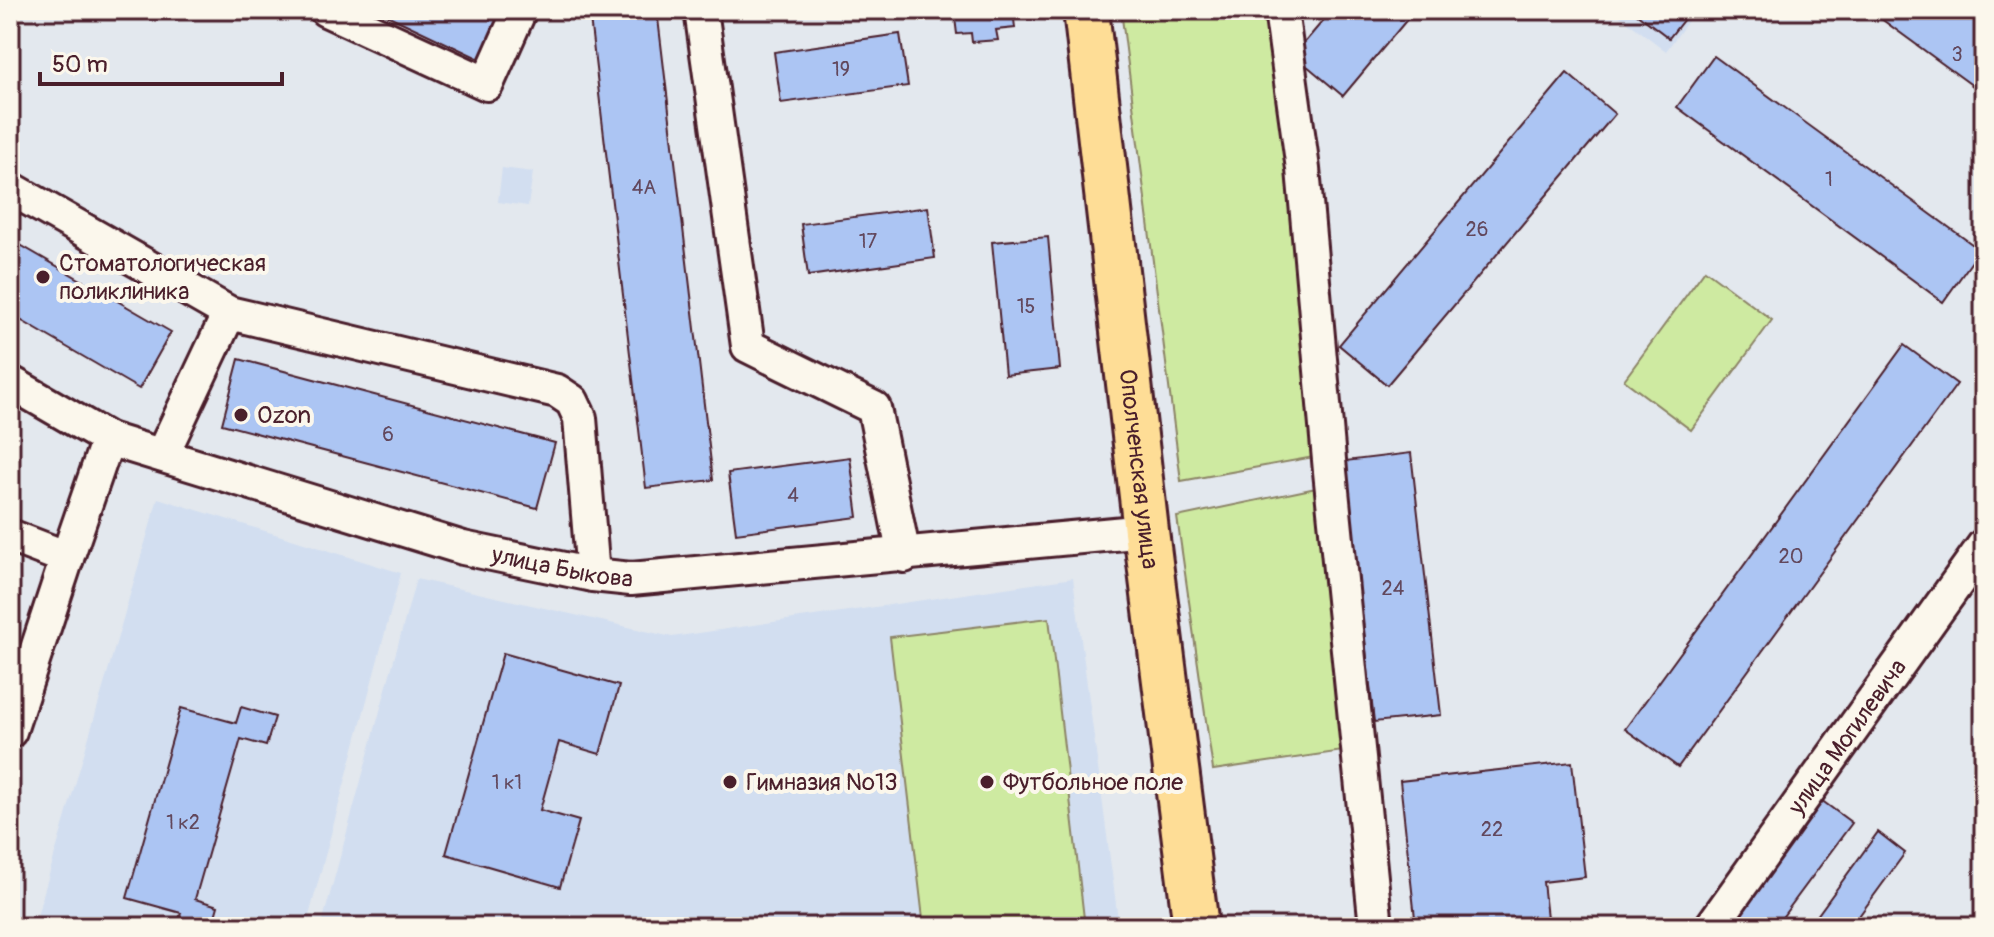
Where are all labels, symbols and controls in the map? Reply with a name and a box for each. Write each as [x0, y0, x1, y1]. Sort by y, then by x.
scale bar [40, 36, 282, 86]
house number: 3 [1951, 42, 1963, 67]
text: 50 m [52, 50, 108, 79]
house number: 19 [832, 57, 850, 82]
house number: 1 [1825, 167, 1833, 192]
house number: 4А [632, 175, 656, 200]
house number: 26 [1466, 217, 1488, 242]
house number: 17 [859, 229, 878, 254]
place label: Стоматологическая поликлиника [59, 249, 266, 306]
marker: Стоматологическая поликлиника [34, 268, 52, 286]
house number: 15 [1017, 294, 1035, 319]
street label: Ополченская улица [1112, 368, 1165, 571]
place label: Ozon [257, 401, 311, 430]
marker: Ozon [232, 406, 250, 424]
house number: 6 [382, 422, 394, 447]
house number: 4 [787, 483, 799, 508]
street label: улица Быкова [488, 540, 634, 594]
house number: 20 [1779, 544, 1803, 569]
house number: 24 [1382, 576, 1405, 601]
street label: улица Могилевича [1781, 653, 1913, 821]
place label: Гимназия №13 [746, 768, 898, 797]
place label: Футбольное поле [1003, 768, 1183, 797]
house number: 1 к1 [492, 770, 522, 795]
marker: Гимназия №13 [721, 773, 739, 791]
marker: Футбольное поле [978, 773, 996, 791]
house number: 1 к2 [166, 810, 200, 835]
house number: 22 [1481, 817, 1503, 842]

